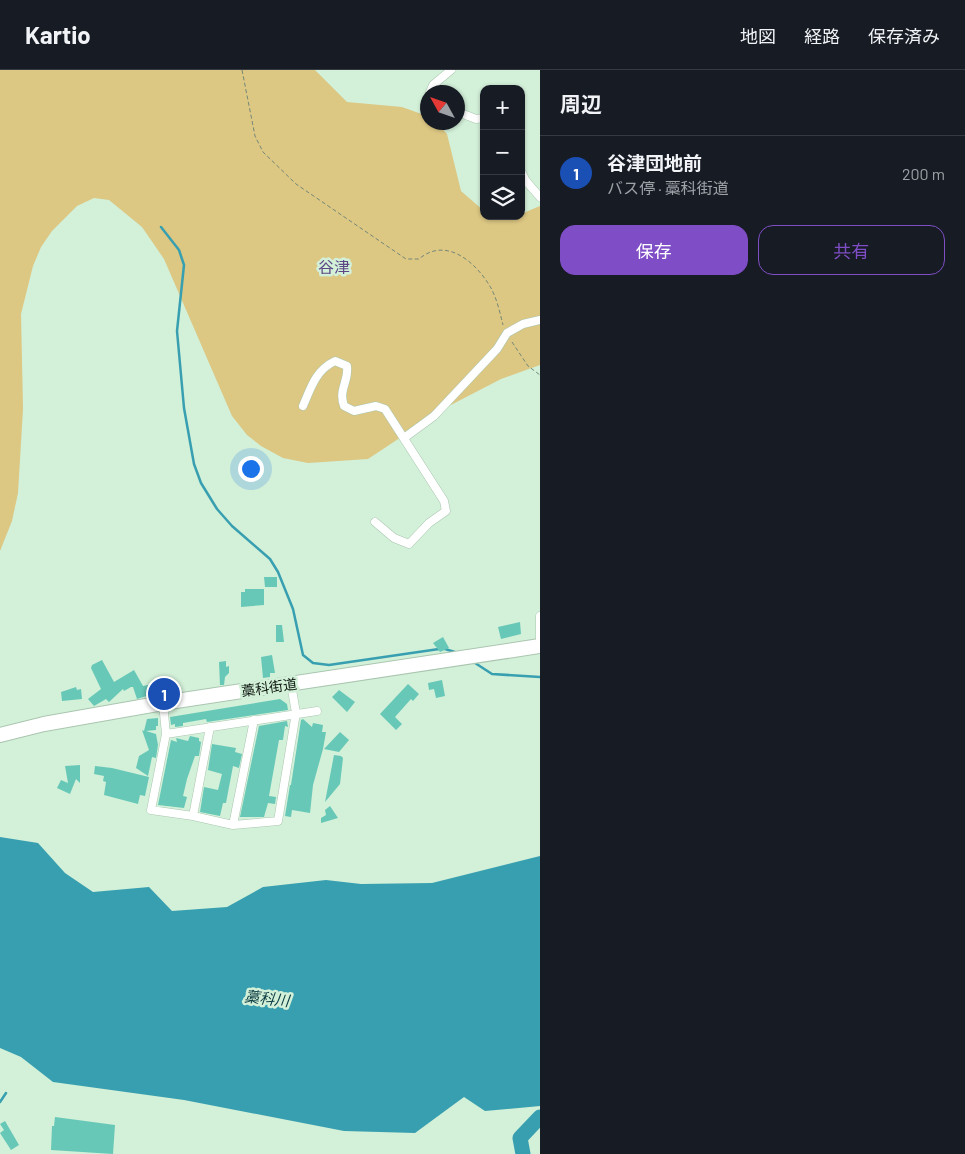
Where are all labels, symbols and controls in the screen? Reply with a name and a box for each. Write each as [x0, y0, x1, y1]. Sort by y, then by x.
text: Kartio [25, 20, 91, 49]
text: 地図 [740, 25, 776, 47]
text: 経路 [804, 25, 840, 47]
text: 保存済み [868, 25, 940, 47]
north arrow [420, 85, 465, 130]
map controls [480, 85, 525, 220]
button: + [480, 85, 525, 130]
text: 周辺 [560, 91, 602, 116]
button: − [480, 130, 525, 175]
text: 谷津団地前 [607, 151, 702, 174]
text: 1 [573, 164, 579, 183]
text: 200 m [902, 164, 945, 183]
button: layers [480, 175, 525, 220]
text: バス停 · 藁科街道 [607, 178, 729, 197]
button: 保存 [560, 225, 748, 275]
button: 共有 [758, 225, 945, 275]
district label: 谷津 [318, 257, 350, 276]
your location [238, 456, 264, 482]
pin: 1 [148, 675, 180, 713]
street label: 藁科街道 [240, 675, 298, 699]
water label: 藁科川 [244, 987, 292, 1010]

